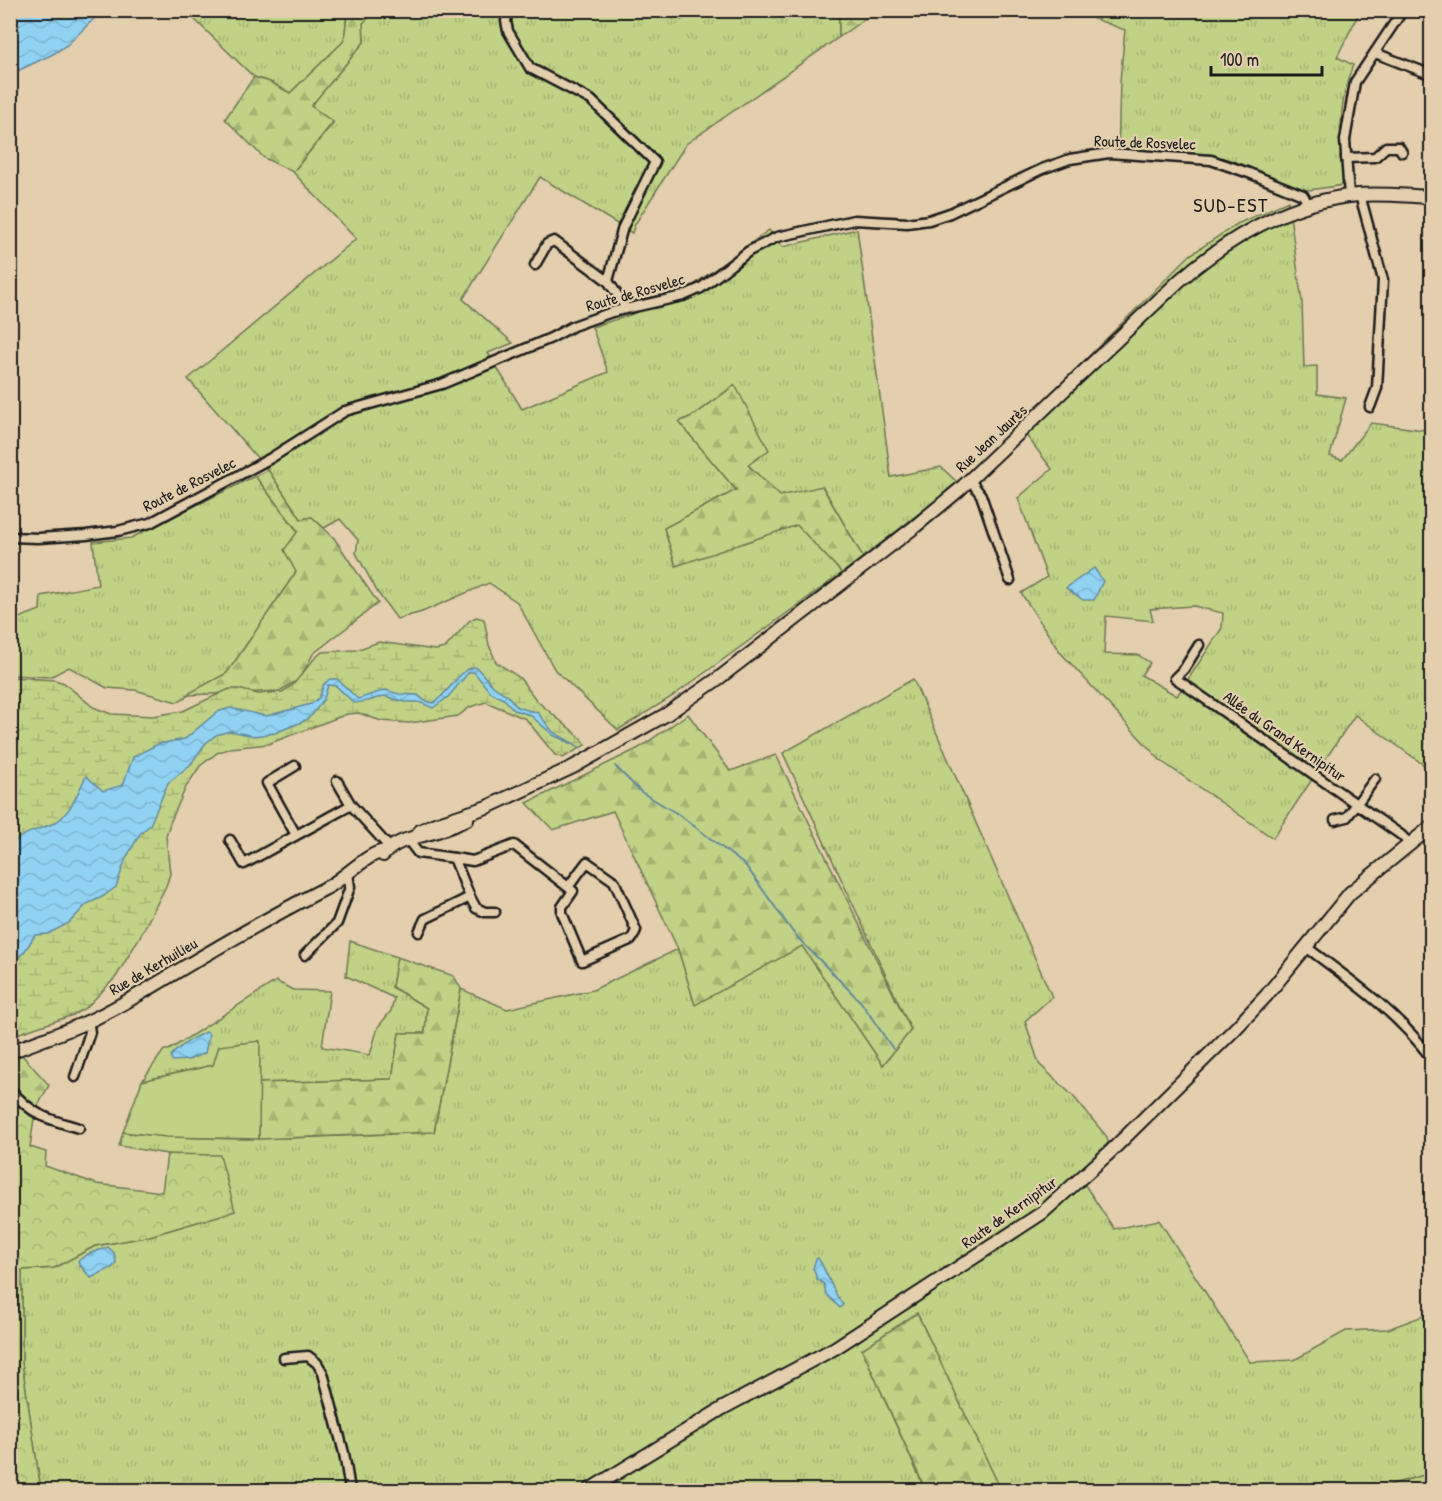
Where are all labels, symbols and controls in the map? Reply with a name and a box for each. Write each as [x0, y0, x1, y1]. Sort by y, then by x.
scale bar [1211, 39, 1322, 77]
text: 100 m [1220, 47, 1259, 72]
street label: Route de Rosvelec [1094, 129, 1197, 155]
district label: SUD-EST [1193, 191, 1269, 218]
street label: Route de Rosvelec [583, 267, 688, 317]
street label: Rue Jean Jaurès [950, 399, 1032, 477]
street label: Route de Rosvelec [139, 451, 240, 517]
street label: Allée du Grand Kernipitur [1219, 685, 1351, 787]
street label: Rue de Kerhuilieu [105, 932, 202, 1000]
street label: Route de Kernipitur [957, 1171, 1061, 1253]

